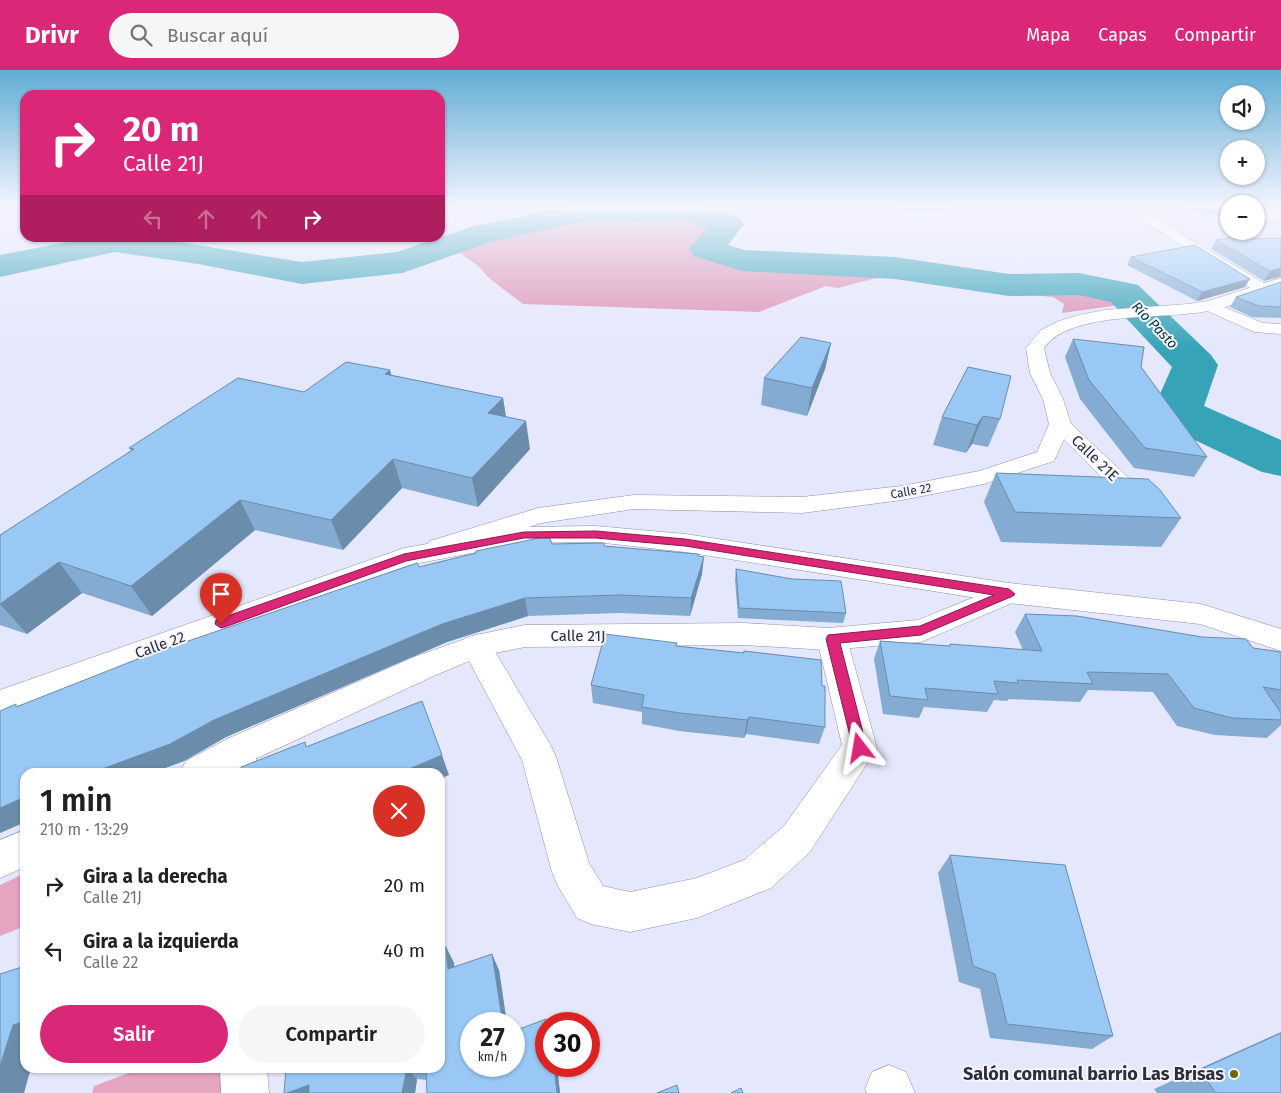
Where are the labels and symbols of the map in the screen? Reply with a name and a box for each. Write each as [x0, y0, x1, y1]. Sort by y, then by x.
water label: Río Pasto [1128, 298, 1181, 352]
street label: Calle 21E [1068, 431, 1122, 485]
street label: Calle 22 [889, 480, 933, 502]
pin [200, 573, 242, 624]
street label: Calle 21J [550, 627, 606, 645]
street label: Calle 22 [132, 628, 188, 662]
position arrow [833, 721, 885, 773]
speed limit sign: 30 [535, 1012, 600, 1077]
place label: Salón comunal barrio Las Brisas [963, 1063, 1224, 1085]
marker: Salón comunal barrio Las Brisas [1228, 1068, 1240, 1080]

